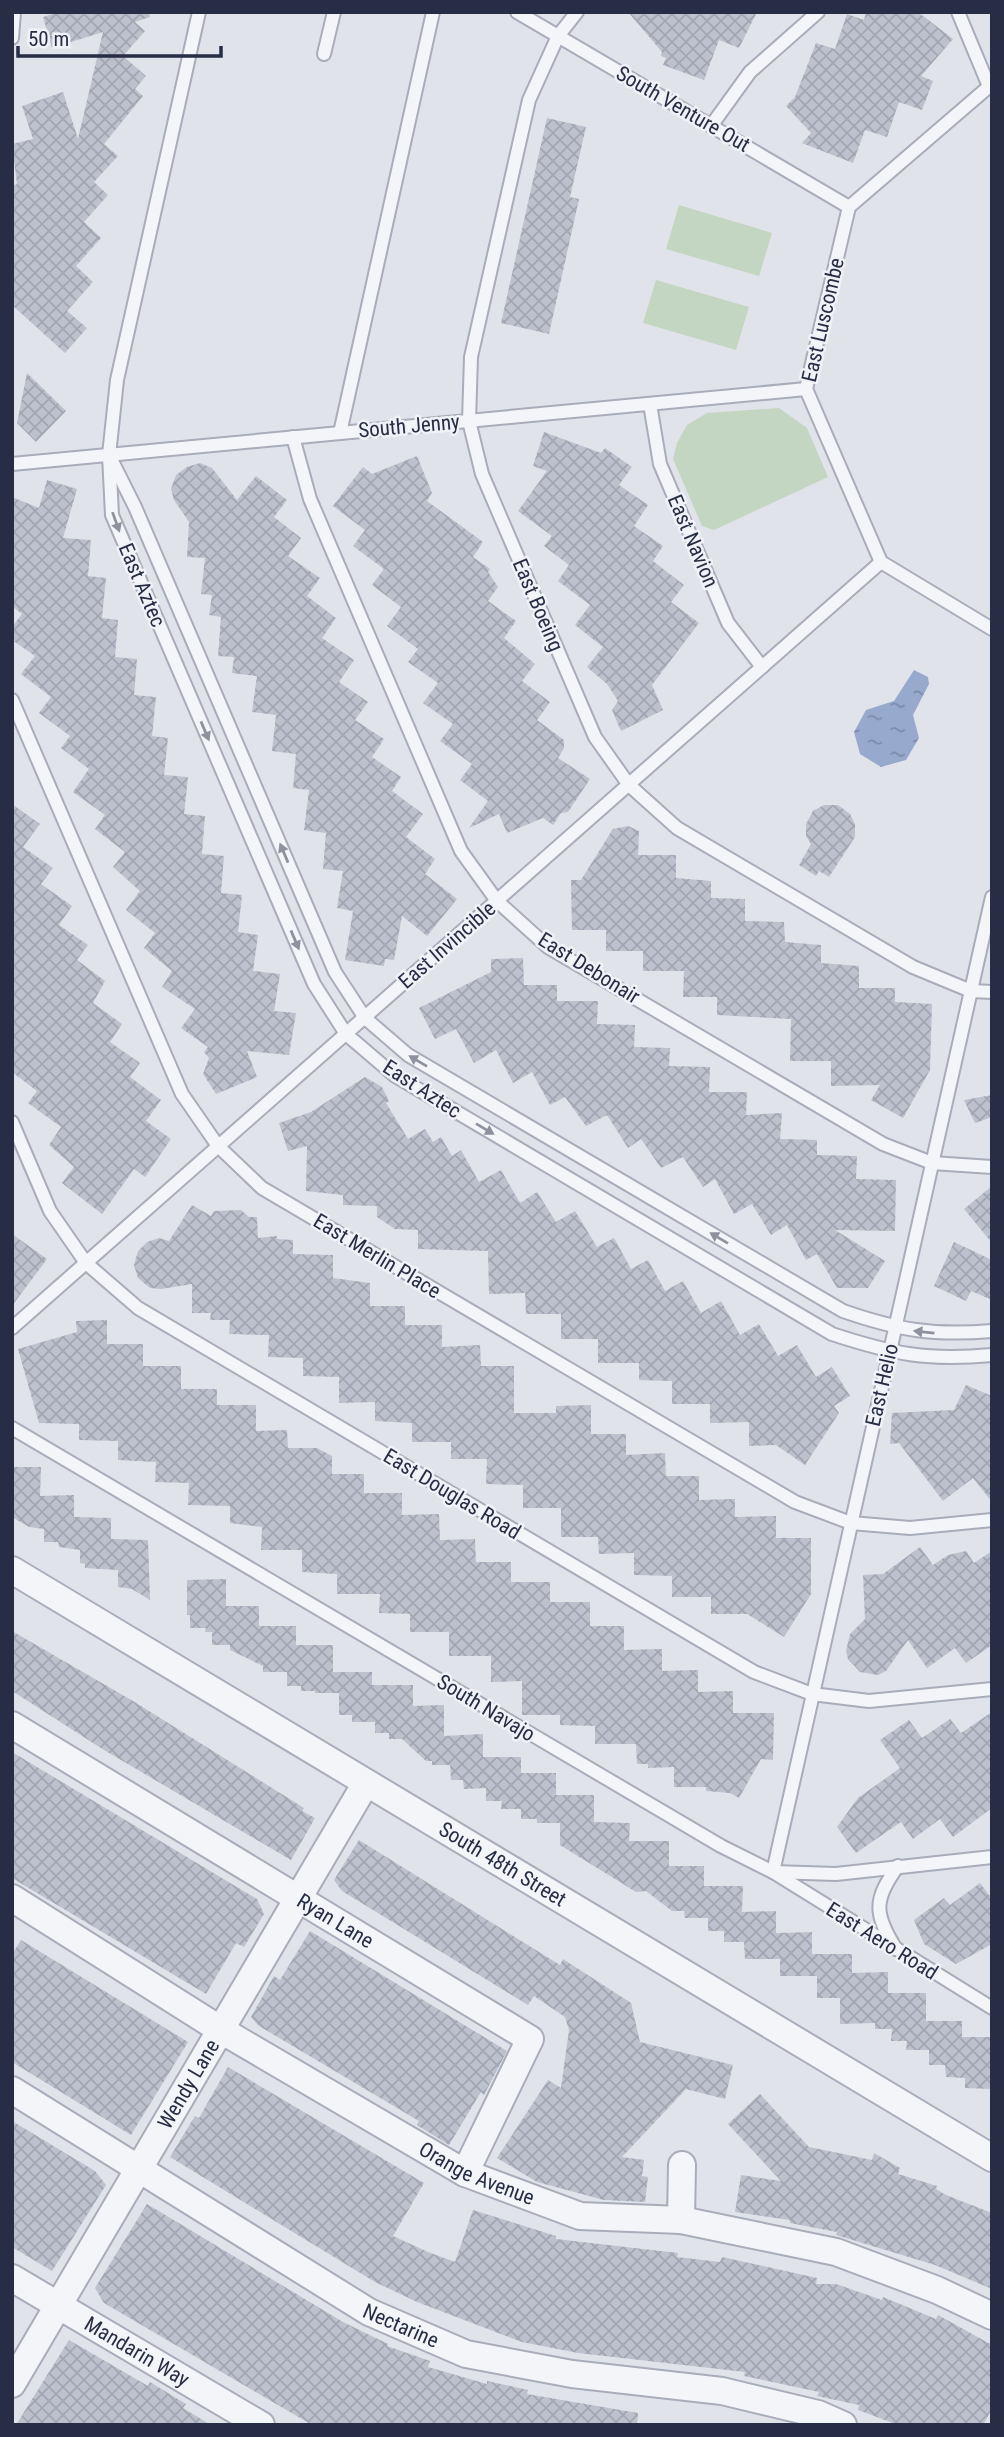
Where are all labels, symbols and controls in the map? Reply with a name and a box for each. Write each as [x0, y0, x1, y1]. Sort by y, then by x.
scale bar [18, 14, 220, 58]
text: 50 m [28, 27, 69, 51]
street label: South Venture Out [612, 61, 754, 157]
street label: East Luscombe [797, 255, 849, 384]
street label: South Jenny [357, 410, 461, 442]
street label: East Navion [663, 491, 723, 591]
one-way arrow [110, 512, 121, 533]
street label: East Aztec [114, 540, 170, 630]
street label: East Boeing [508, 555, 568, 655]
one-way arrow [199, 721, 211, 741]
one-way arrow [278, 843, 289, 864]
street label: East Invincible [394, 896, 500, 993]
street label: East Debonair [534, 927, 644, 1009]
one-way arrow [289, 930, 301, 950]
one-way arrow [408, 1054, 427, 1067]
street label: East Aztec [378, 1055, 466, 1123]
one-way arrow [476, 1123, 495, 1135]
street label: East Merlin Place [309, 1209, 445, 1303]
one-way arrow [710, 1232, 729, 1245]
one-way arrow [913, 1326, 935, 1337]
street label: East Helio [861, 1341, 903, 1429]
street label: East Douglas Road [379, 1444, 525, 1544]
street label: South Navajo [433, 1669, 539, 1747]
street label: South 48th Street [435, 1817, 570, 1912]
street label: Ryan Lane [293, 1889, 378, 1953]
street label: East Aero Road [822, 1897, 942, 1985]
street label: Wendy Lane [153, 2035, 224, 2133]
street label: Orange Avenue [415, 2137, 538, 2210]
street label: Nectarine [359, 2299, 442, 2353]
street label: Mandarin Way [80, 2312, 194, 2392]

